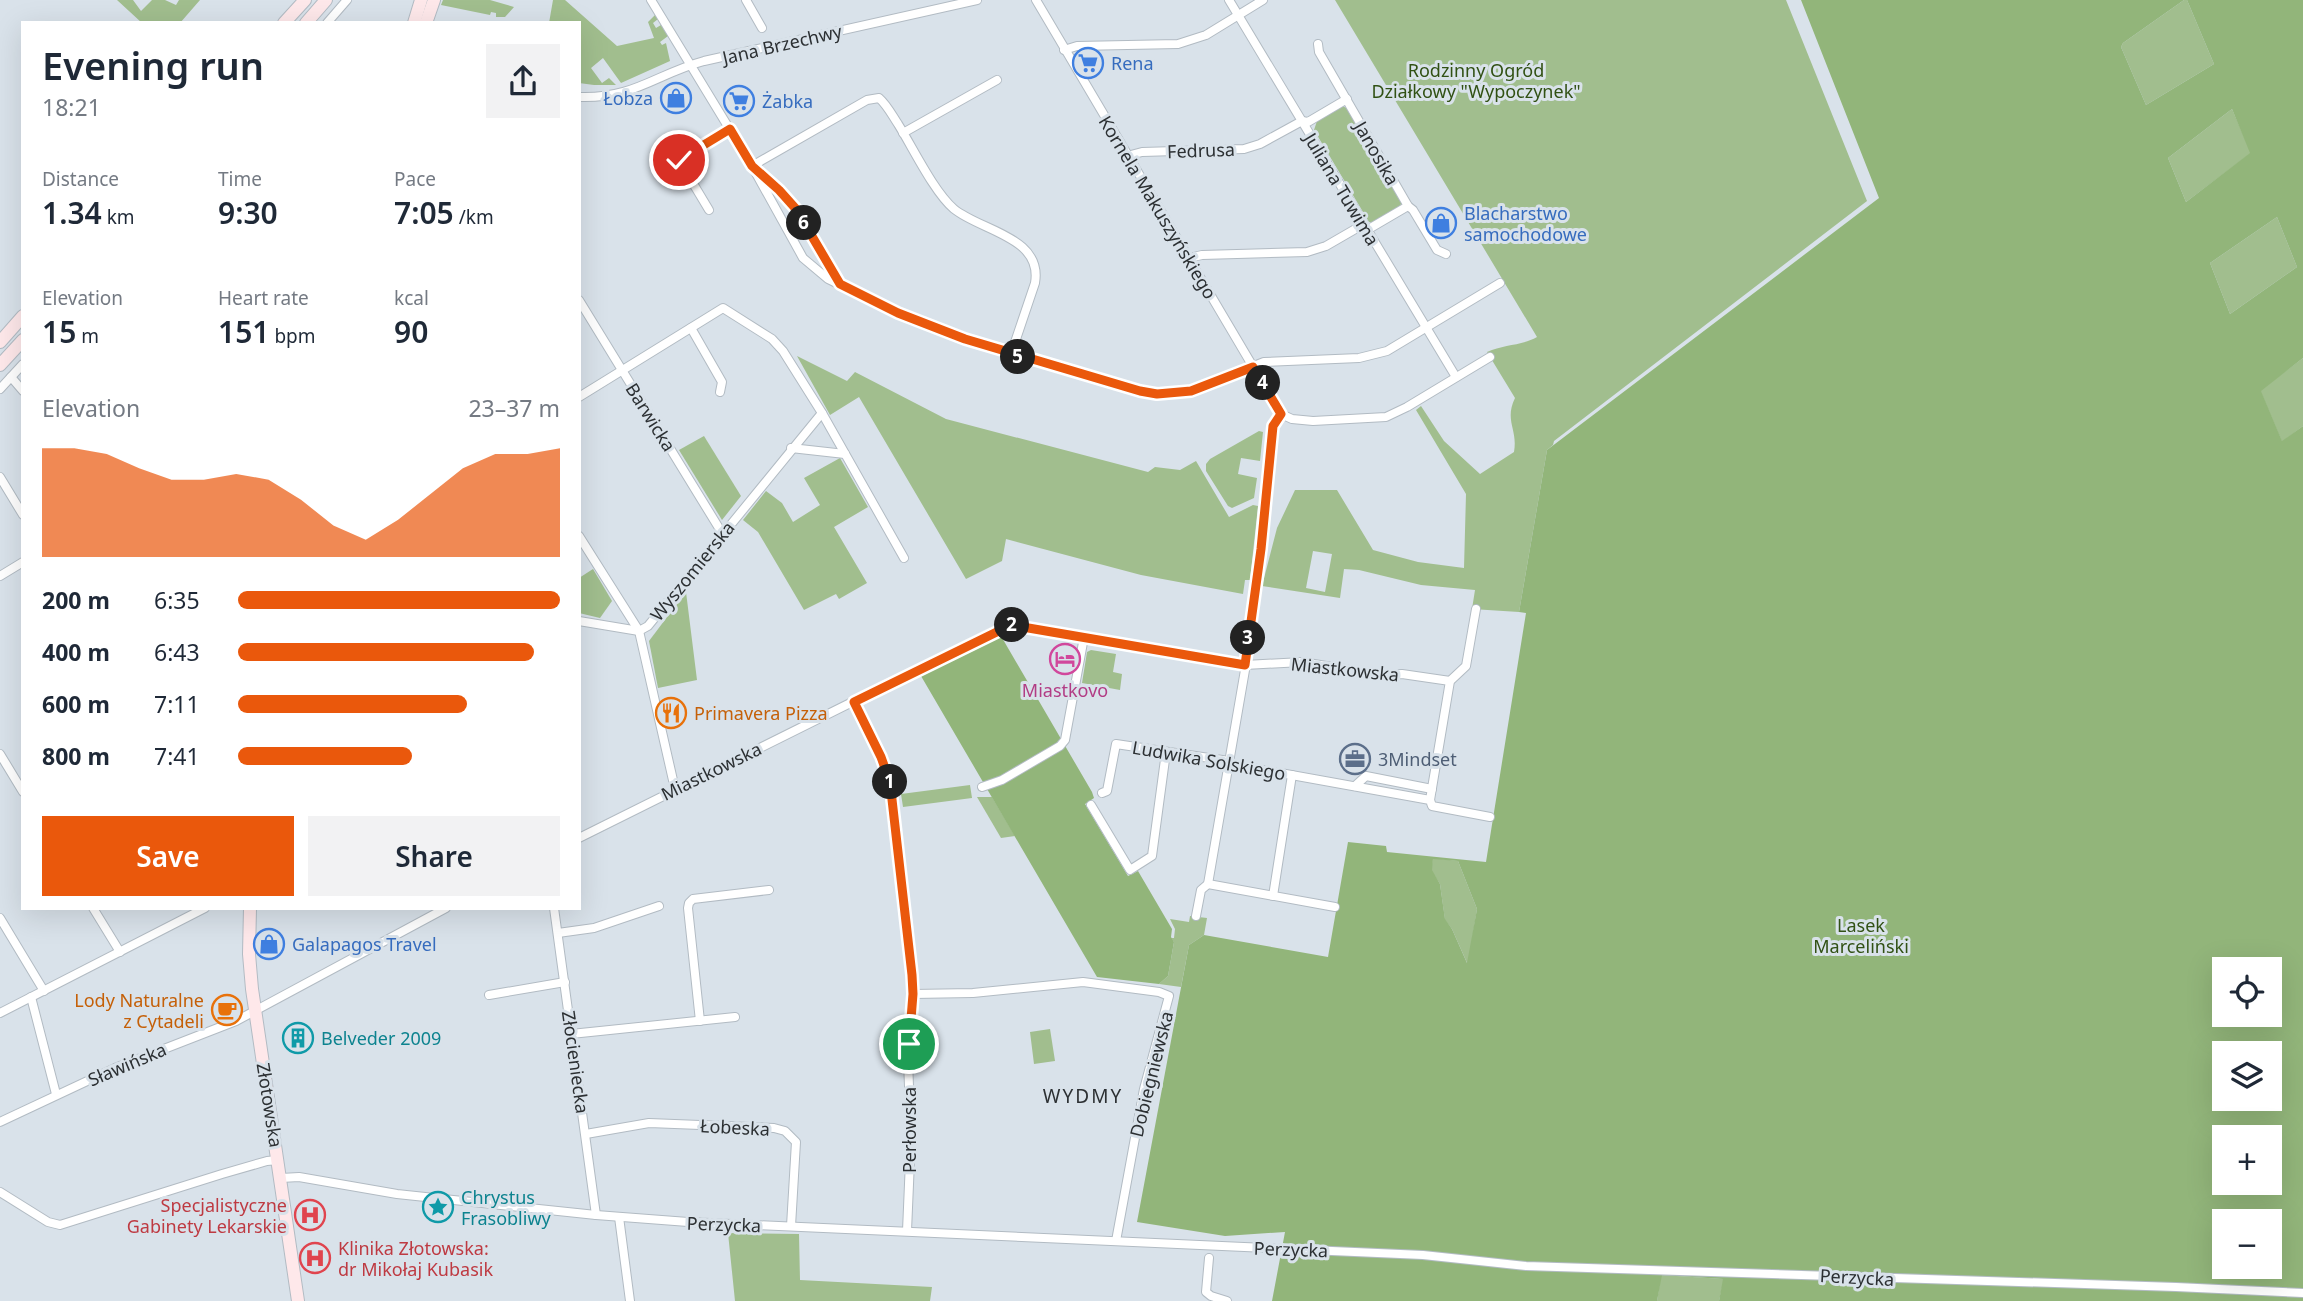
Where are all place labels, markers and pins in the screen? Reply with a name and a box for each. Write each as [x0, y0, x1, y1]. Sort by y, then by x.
supermarket icon: Rena [1071, 46, 1105, 80]
place label: Rena [1111, 51, 1154, 75]
shop icon: Łobza [659, 81, 693, 115]
supermarket icon: Żabka [722, 84, 756, 118]
place label: Łobza [603, 86, 653, 110]
place label: Żabka [762, 89, 813, 113]
pin [649, 130, 709, 190]
place label: Blacharstwo samochodowe [1464, 201, 1587, 246]
pin: 6 [786, 206, 822, 241]
shop icon: Blacharstwo samochodowe [1424, 206, 1458, 240]
pin: 5 [1000, 340, 1036, 374]
pin: 4 [1246, 366, 1280, 400]
pin: 2 [995, 608, 1030, 642]
pin: 3 [1230, 620, 1266, 656]
hotel icon: Miastkovo [1048, 642, 1082, 676]
place label: Miastkovo [1022, 678, 1108, 702]
restaurant icon: Primavera Pizza [654, 696, 688, 730]
place label: Primavera Pizza [694, 701, 828, 725]
office icon: 3Mindset [1338, 742, 1372, 776]
place label: 3Mindset [1378, 747, 1457, 771]
pin: 1 [872, 764, 908, 800]
shop icon: Galapagos Travel [252, 927, 286, 961]
place label: Galapagos Travel [292, 932, 437, 956]
place label: Lody Naturalne z Cytadeli [74, 988, 204, 1033]
cafe icon: Lody Naturalne z Cytadeli [210, 993, 244, 1027]
pin [879, 1014, 939, 1074]
building icon: Belveder 2009 [281, 1021, 315, 1055]
place label: Belveder 2009 [321, 1026, 441, 1050]
place label: Chrystus Frasobliwy [461, 1185, 552, 1230]
place icon: Chrystus Frasobliwy [421, 1190, 455, 1224]
place label: Specjalistyczne Gabinety Lekarskie [127, 1193, 287, 1238]
hospital icon: Specjalistyczne Gabinety Lekarskie [293, 1198, 327, 1232]
place label: Klinika Złotowska: dr Mikołaj Kubasik [338, 1236, 493, 1281]
hospital icon: Klinika Złotowska: dr Mikołaj Kubasik [298, 1241, 332, 1275]

